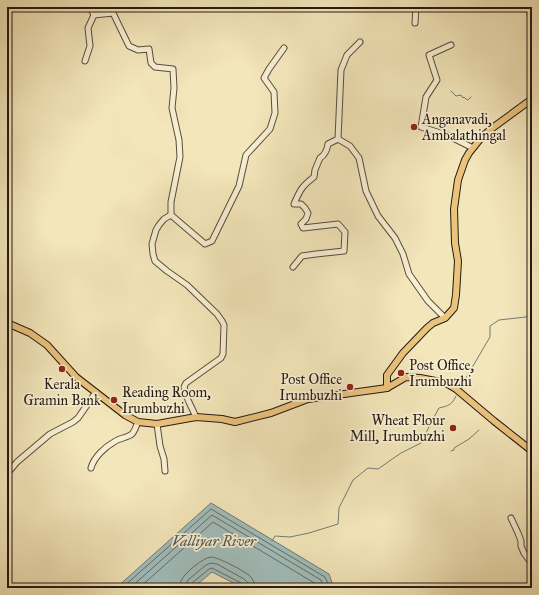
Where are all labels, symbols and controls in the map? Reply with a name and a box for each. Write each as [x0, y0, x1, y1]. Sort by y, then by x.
place label: Anganavadi, Ambalathingal [421, 111, 506, 144]
marker: Anganavadi, Ambalathingal [409, 122, 419, 132]
place label: Post Office, Irumbuzhi [409, 357, 474, 390]
marker: Kerala Gramin Bank [57, 364, 67, 374]
marker: Post Office, Irumbuzhi [396, 368, 406, 378]
place label: Post Office Irumbuzhi [279, 371, 342, 404]
place label: Kerala Gramin Bank [24, 376, 101, 409]
marker: Post Office Irumbuzhi [345, 382, 355, 392]
place label: Reading Room, Irumbuzhi [122, 384, 211, 417]
marker: Reading Room, Irumbuzhi [109, 395, 119, 405]
place label: Wheat Flour Mill, Irumbuzhi [350, 412, 446, 445]
marker: Wheat Flour Mill, Irumbuzhi [448, 423, 458, 433]
water label: Valliyar River [172, 532, 257, 550]

